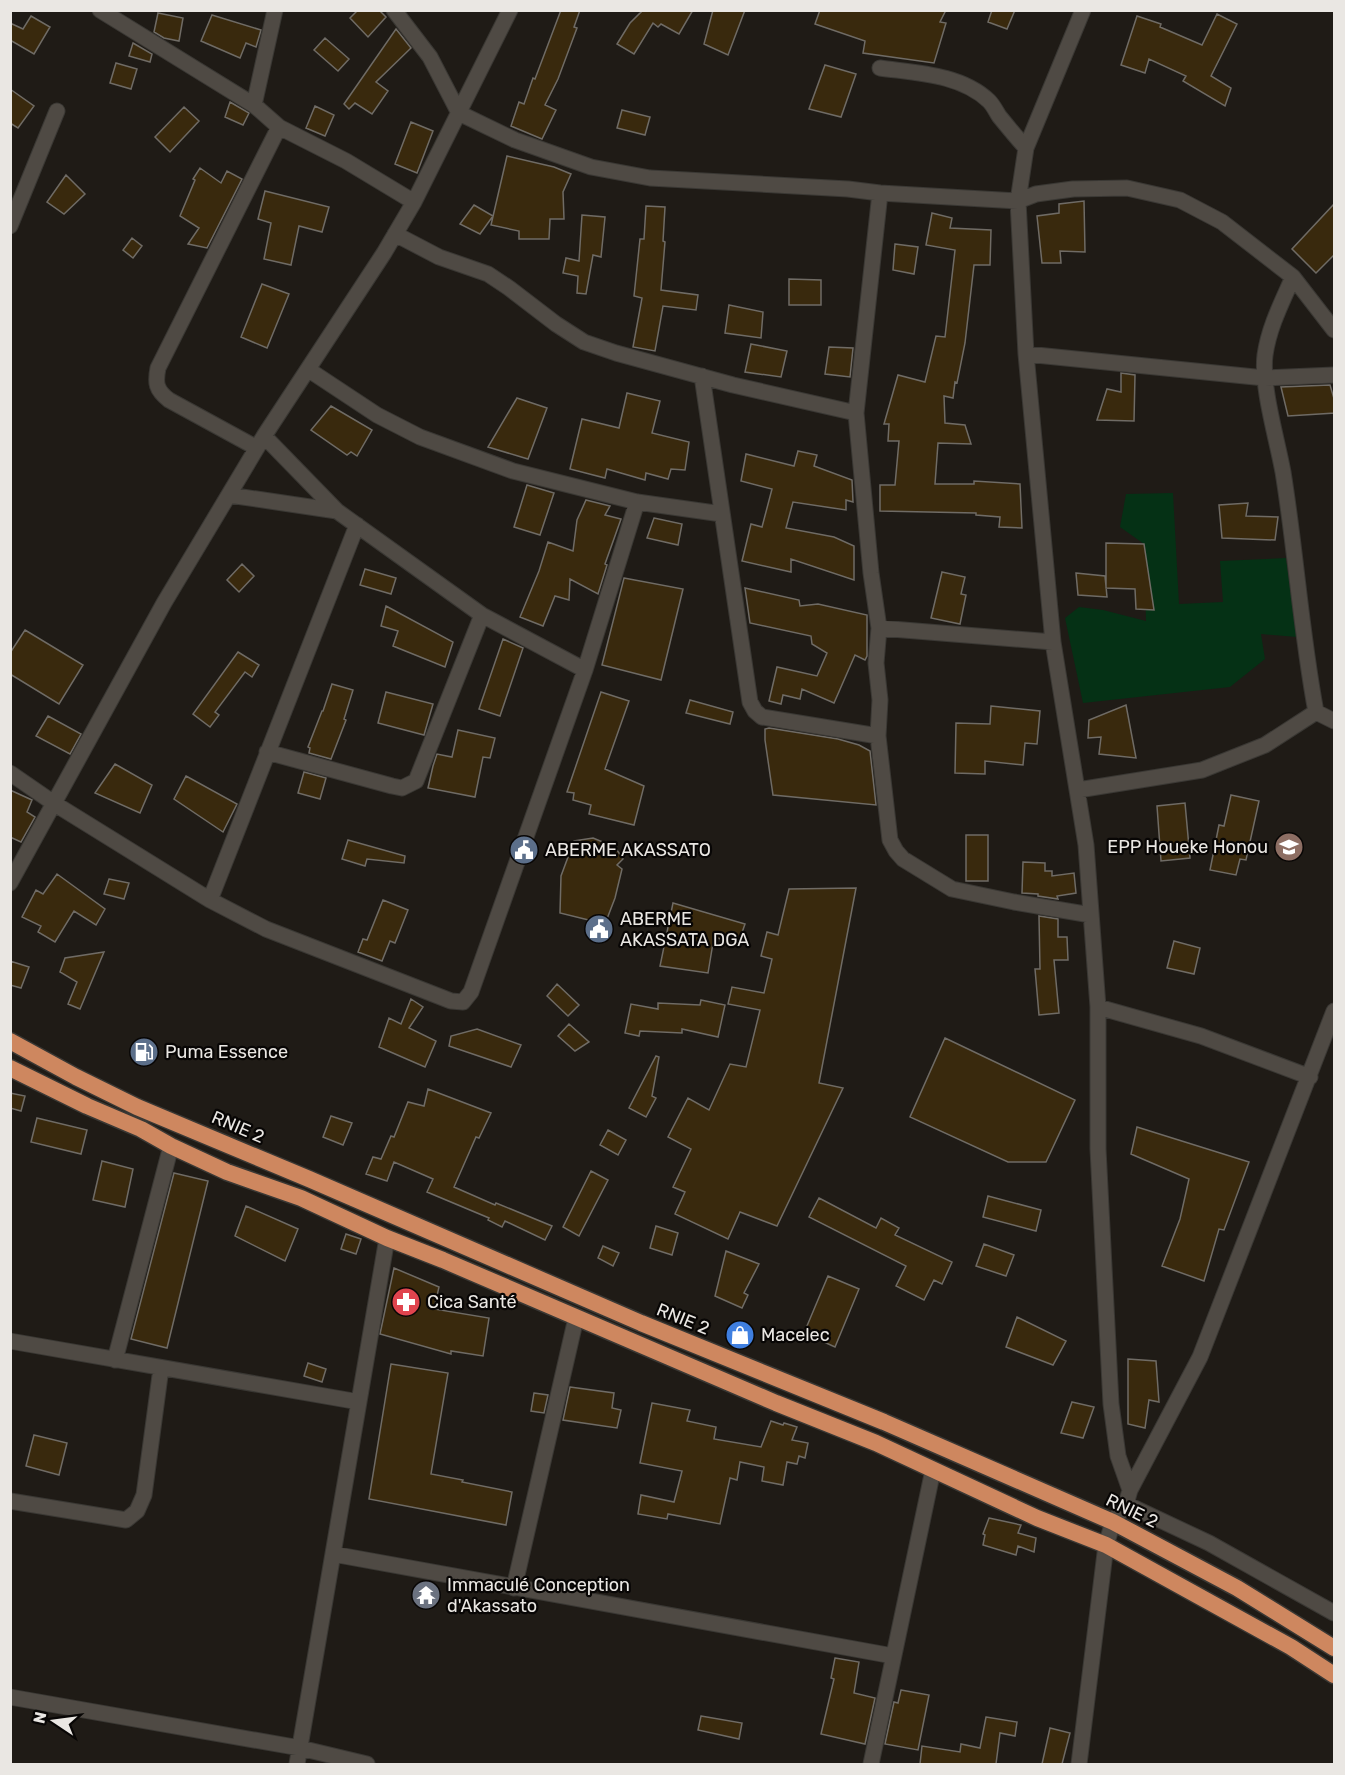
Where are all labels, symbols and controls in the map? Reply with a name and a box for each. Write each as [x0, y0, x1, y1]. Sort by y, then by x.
school or university icon: EPP Houeke Honou [1273, 831, 1305, 863]
public building icon: ABERME AKASSATO [508, 834, 540, 866]
place label: EPP Houeke Honou [1107, 836, 1268, 858]
place label: ABERME AKASSATO [545, 839, 711, 861]
place label: ABERME AKASSATA DGA [620, 908, 749, 951]
public building icon: ABERME AKASSATA DGA [583, 913, 615, 945]
fuel station icon: Puma Essence [128, 1036, 160, 1068]
place label: Puma Essence [165, 1041, 288, 1063]
street label: RNIE 2 [208, 1106, 268, 1148]
pharmacy icon: Cica Santé [390, 1286, 422, 1318]
place label: Cica Santé [427, 1291, 517, 1313]
street label: RNIE 2 [653, 1298, 713, 1340]
shop icon: Macelec [724, 1319, 756, 1351]
place label: Macelec [761, 1324, 830, 1346]
street label: RNIE 2 [1102, 1489, 1162, 1533]
place label: Immaculé Conception d'Akassato [447, 1574, 630, 1617]
temple icon: Immaculé Conception d'Akassato [410, 1579, 442, 1611]
north arrow [24, 1691, 84, 1751]
text: N [29, 1710, 50, 1725]

